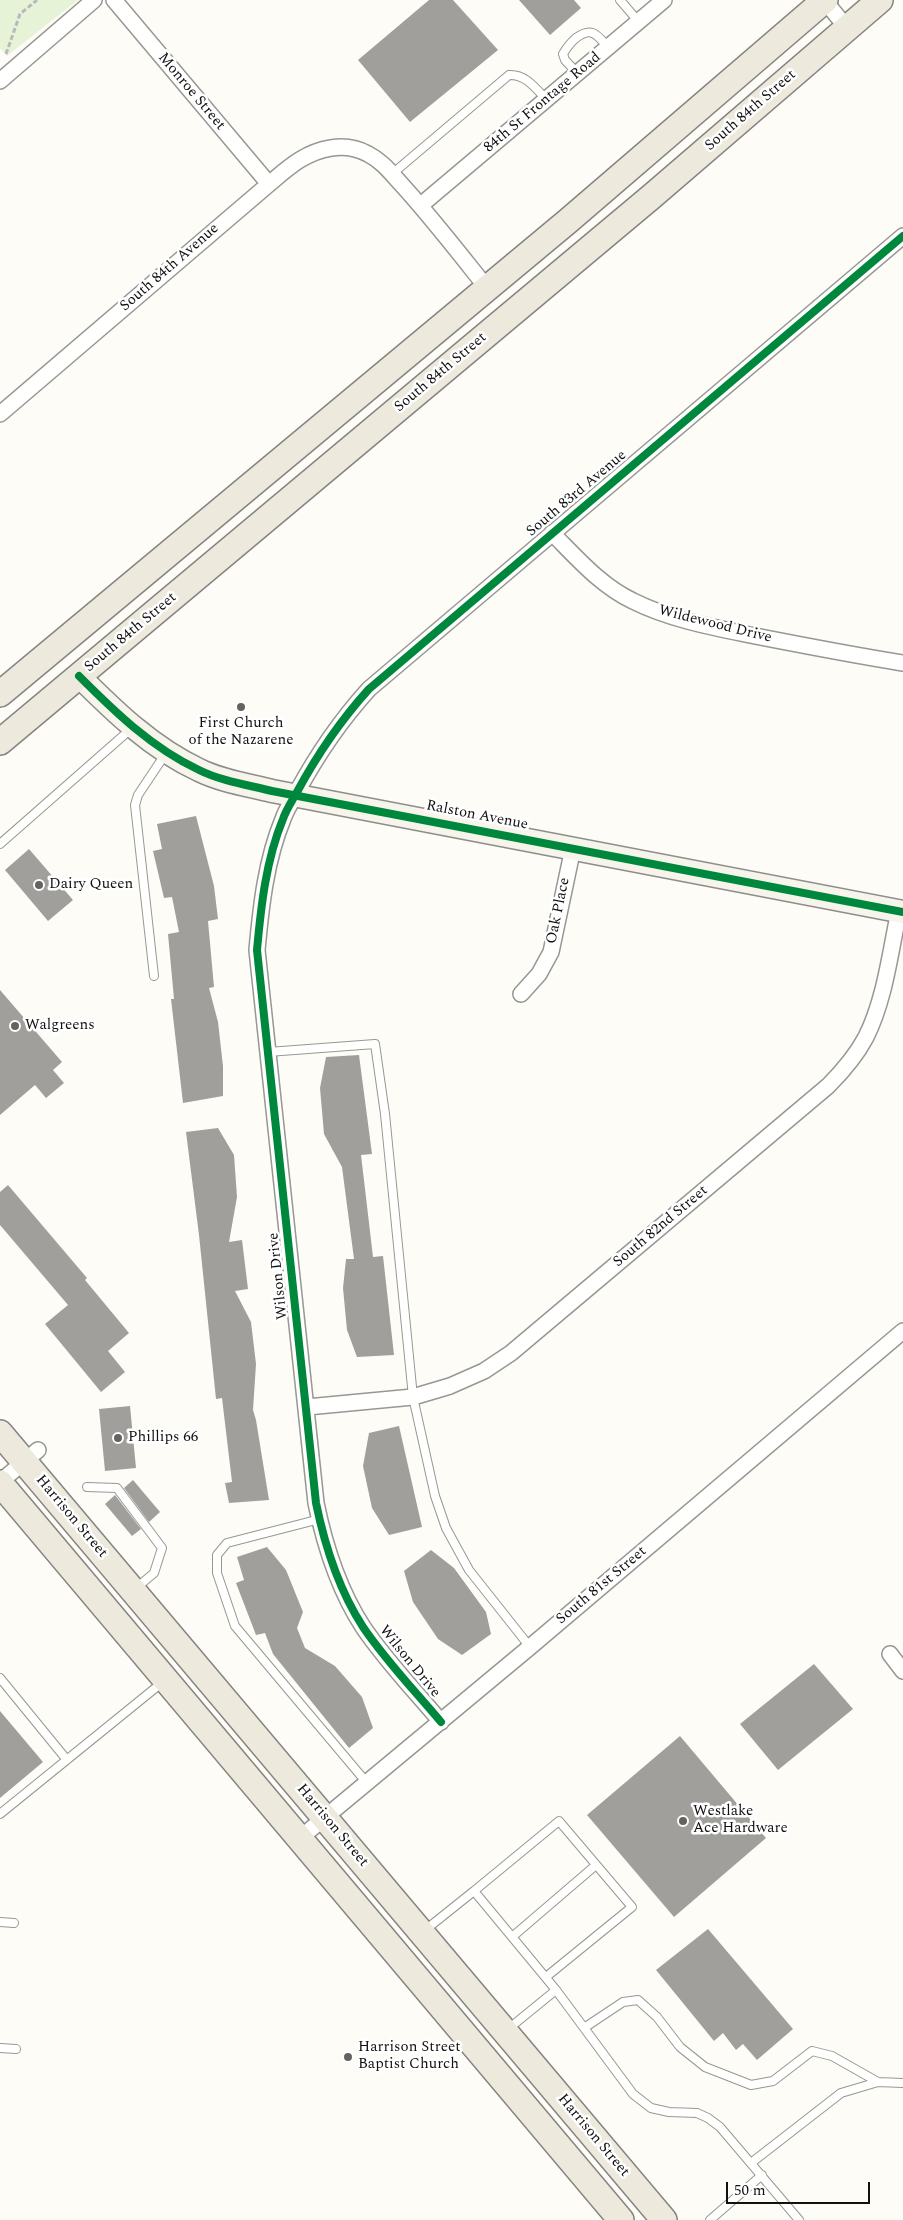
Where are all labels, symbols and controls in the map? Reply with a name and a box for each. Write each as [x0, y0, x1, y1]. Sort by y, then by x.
street label: 84th St Frontage Road [481, 49, 605, 157]
street label: Monroe Street [153, 50, 229, 134]
street label: South 84th Street [702, 67, 800, 155]
street label: South 84th Avenue [117, 220, 223, 316]
street label: South 84th Street [391, 329, 491, 417]
street label: South 83rd Avenue [523, 447, 631, 541]
street label: South 84th Street [81, 589, 181, 677]
street label: Wildewood Drive [657, 602, 773, 648]
marker: First Church of the Nazarene [235, 701, 247, 713]
place label: First Church of the Nazarene [189, 715, 293, 750]
street label: Ralston Avenue [424, 797, 530, 835]
place label: Dairy Queen [49, 876, 133, 894]
street label: Oak Place [543, 876, 575, 946]
marker: Dairy Queen [33, 879, 45, 891]
place label: Walgreens [25, 1017, 95, 1035]
marker: Walgreens [9, 1020, 21, 1032]
street label: South 82nd Street [610, 1182, 712, 1272]
street label: Wilson Drive [265, 1232, 293, 1320]
place label: Phillips 66 [128, 1429, 198, 1447]
marker: Phillips 66 [112, 1432, 124, 1444]
street label: Harrison Street [31, 1472, 111, 1562]
street label: South 81st Street [553, 1543, 651, 1629]
street label: Wilson Drive [374, 1622, 444, 1702]
street label: Harrison Street [292, 1781, 372, 1871]
place label: Westlake Ace Hardware [693, 1803, 788, 1838]
marker: Westlake Ace Hardware [677, 1815, 689, 1827]
place label: Harrison Street Baptist Church [358, 2039, 461, 2074]
marker: Harrison Street Baptist Church [342, 2051, 354, 2063]
street label: Harrison Street [553, 2091, 633, 2181]
scale bar [728, 2172, 872, 2204]
text: 50 m [734, 2179, 766, 2202]

